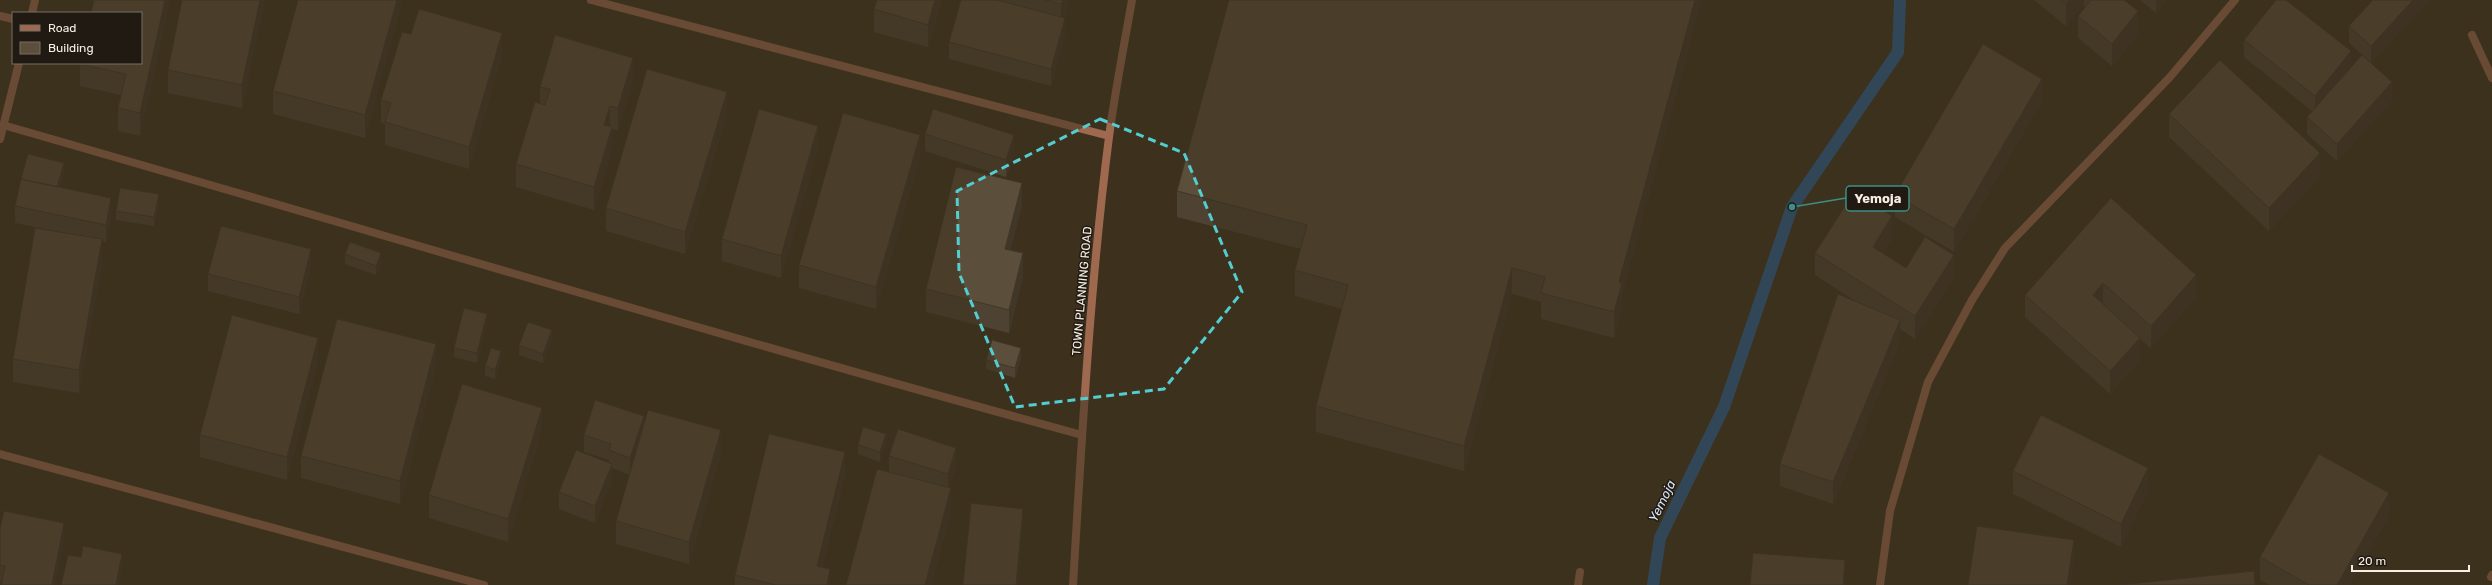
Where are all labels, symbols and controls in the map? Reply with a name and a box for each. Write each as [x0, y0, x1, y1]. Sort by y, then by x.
legend [12, 12, 142, 64]
text: Road [48, 21, 76, 35]
text: Building [48, 41, 94, 55]
callout: Yemoja [1846, 186, 1909, 211]
text: Yemoja [1855, 191, 1901, 206]
street label: TOWN PLANNING ROAD [1069, 226, 1095, 356]
water label: Yemoja [1646, 477, 1679, 524]
scale bar [2352, 547, 2469, 573]
text: 20 m [2358, 554, 2386, 568]

